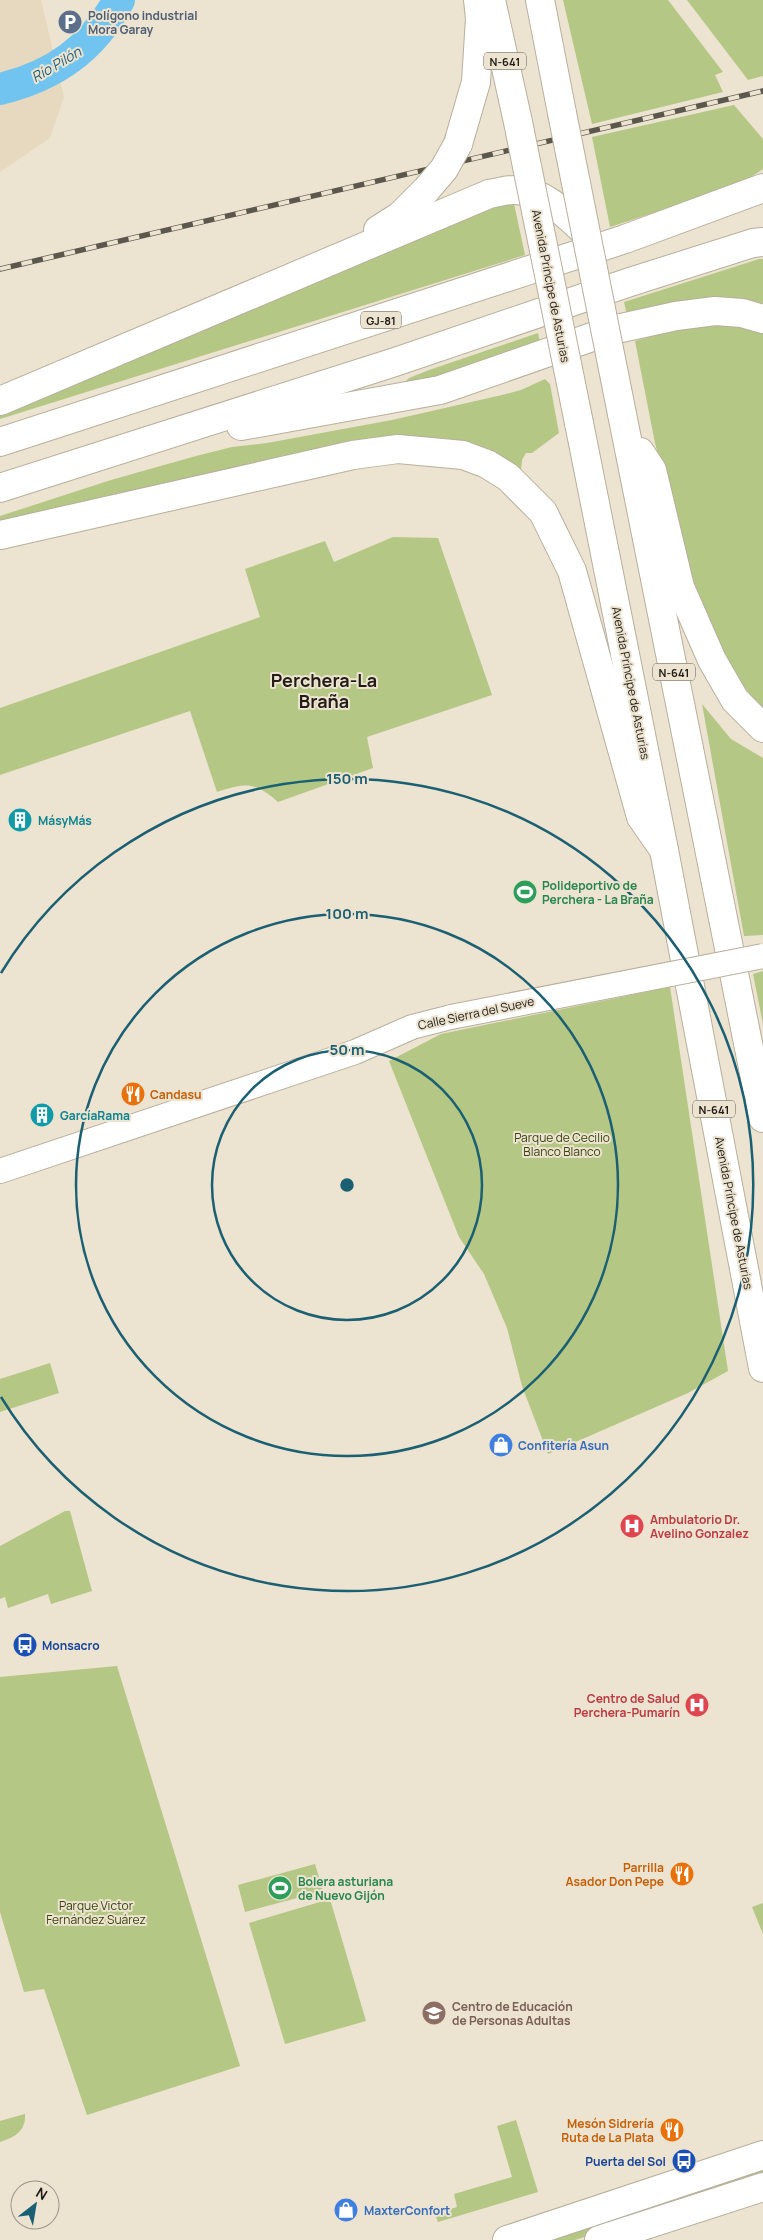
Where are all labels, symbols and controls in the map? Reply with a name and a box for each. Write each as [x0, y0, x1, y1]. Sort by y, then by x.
place label: Polígono industrial Mora Garay [88, 7, 198, 38]
parking icon: Polígono industrial Mora Garay [57, 9, 83, 35]
water label: Río Pilón [28, 41, 85, 86]
road number: N-641 [484, 52, 526, 70]
street label: Avenida Príncipe de Asturias [528, 208, 574, 364]
road number: GJ-81 [361, 312, 401, 328]
street label: Avenida Príncipe de Asturias [608, 605, 654, 761]
road number: N-641 [653, 664, 695, 680]
district label: Perchera-La Braña [271, 668, 377, 713]
text: 150 m [326, 768, 368, 789]
building icon: MásyMás [7, 807, 33, 833]
place label: MásyMás [38, 812, 92, 829]
place label: Polideportivo de Perchera - La Braña [542, 877, 654, 908]
sports icon: Polideportivo de Perchera - La Braña [512, 879, 538, 905]
text: 100 m [326, 903, 368, 924]
street label: Calle Sierra del Sueve [416, 992, 536, 1034]
text: 50 m [329, 1039, 365, 1060]
restaurant icon: Candasu [120, 1081, 146, 1107]
place label: Candasu [150, 1086, 202, 1103]
road number: N-641 [693, 1100, 735, 1118]
building icon: GarcíaRama [29, 1102, 55, 1128]
place label: GarcíaRama [60, 1107, 130, 1124]
park label: Parque de Cecilio Blanco Blanco [514, 1129, 610, 1160]
street label: Avenida Príncipe de Asturias [711, 1135, 757, 1291]
centre of rings [338, 1176, 356, 1194]
shop icon: Confitería Asun [488, 1432, 514, 1458]
place label: Confitería Asun [518, 1437, 609, 1454]
place label: Ambulatorio Dr. Avelino Gonzalez [650, 1511, 749, 1542]
hospital icon: Ambulatorio Dr. Avelino Gonzalez [619, 1513, 645, 1539]
bus stop icon: Monsacro [12, 1632, 38, 1658]
place label: Monsacro [42, 1637, 100, 1654]
place label: Centro de Salud Perchera-Pumarín [574, 1690, 680, 1721]
hospital icon: Centro de Salud Perchera-Pumarín [684, 1692, 710, 1718]
place label: Parrilla Asador Don Pepe [566, 1859, 664, 1890]
restaurant icon: Parrilla Asador Don Pepe [669, 1861, 695, 1887]
place label: Bolera asturiana de Nuevo Gijón [298, 1873, 393, 1904]
sports icon: Bolera asturiana de Nuevo Gijón [267, 1875, 293, 1901]
park label: Parque Victor Fernández Suárez [46, 1897, 146, 1928]
place label: Centro de Educación de Personas Adultas [452, 1998, 573, 2029]
school or university icon: Centro de Educación de Personas Adultas [421, 2000, 447, 2026]
place label: Mesón Sidrería Ruta de La Plata [561, 2115, 654, 2146]
restaurant icon: Mesón Sidrería Ruta de La Plata [659, 2117, 685, 2143]
bus stop icon: Puerta del Sol [671, 2148, 697, 2174]
place label: Puerta del Sol [585, 2153, 666, 2170]
north arrow [10, 2180, 60, 2230]
text: N [33, 2183, 51, 2204]
shop icon: MaxterConfort [333, 2197, 359, 2223]
place label: MaxterConfort [364, 2202, 450, 2219]

